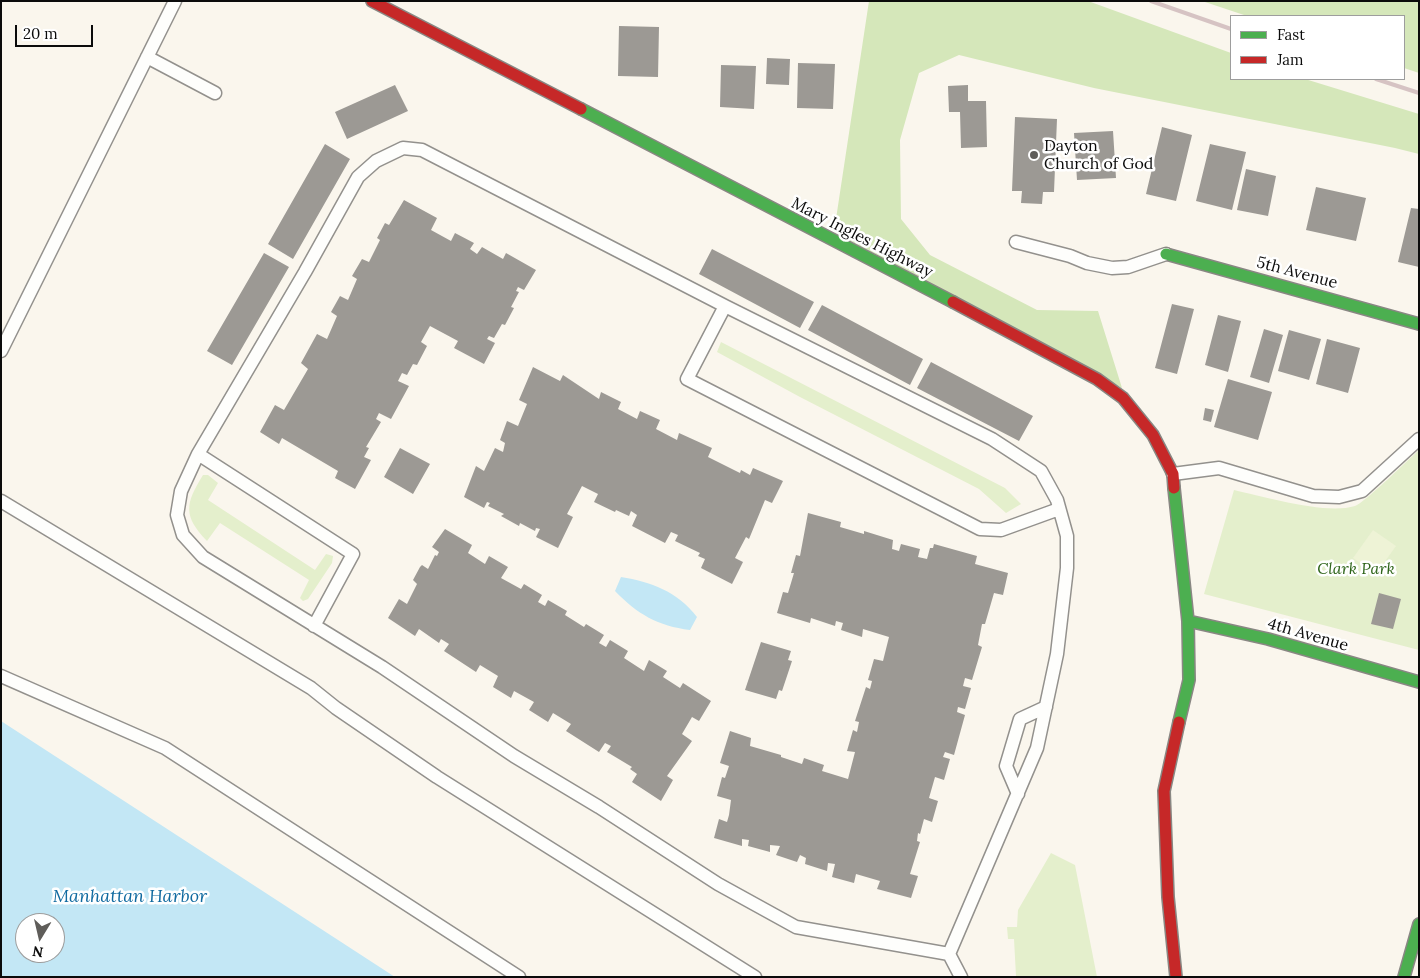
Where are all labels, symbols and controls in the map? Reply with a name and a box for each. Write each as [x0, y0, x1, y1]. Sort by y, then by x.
scale bar [18, 15, 95, 47]
legend [1230, 15, 1405, 80]
text: 20 m [23, 24, 58, 43]
text: Fast [1277, 25, 1305, 44]
text: Jam [1277, 50, 1304, 69]
place label: Dayton Church of God [1044, 136, 1153, 174]
marker: Dayton Church of God [1028, 149, 1040, 161]
street label: Mary Ingles Highway [788, 194, 936, 282]
street label: 5th Avenue [1254, 253, 1340, 293]
park label: Clark Park [1317, 559, 1395, 579]
street label: 4th Avenue [1265, 614, 1351, 656]
water label: Manhattan Harbor [53, 886, 207, 908]
north arrow [15, 913, 65, 963]
text: N [31, 942, 45, 962]

